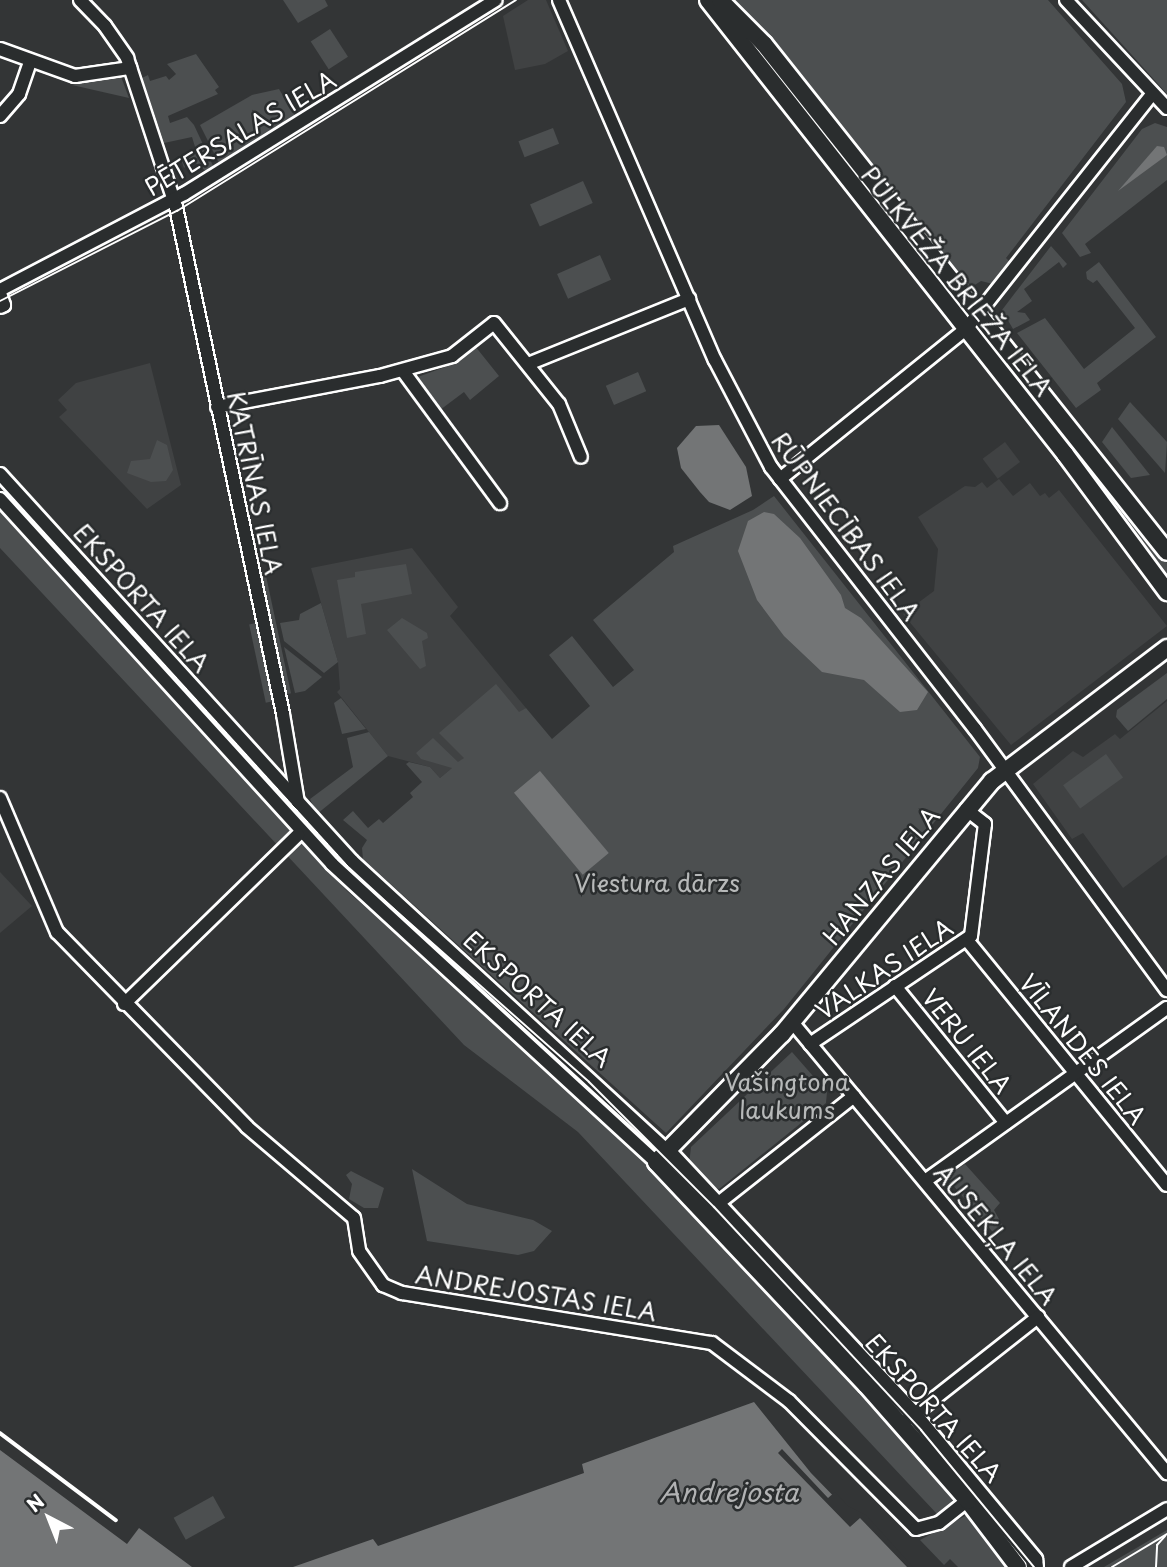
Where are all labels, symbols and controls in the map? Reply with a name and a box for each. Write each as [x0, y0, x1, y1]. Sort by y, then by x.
street label: PĒTERSALAS IELA [139, 64, 341, 202]
street label: PULKVEŽA BRIEŽA IELA [856, 161, 1058, 401]
street label: KATRĪNAS IELA [222, 389, 288, 577]
street label: RŪPNIECĪBAS IELA [766, 426, 926, 626]
street label: EKSPORTA IELA [68, 518, 216, 678]
street label: HANZAS IELA [817, 802, 945, 950]
park label: Viestura dārzs [575, 869, 739, 897]
street label: VALKAS IELA [810, 913, 958, 1025]
street label: EKSPORTA IELA [458, 925, 618, 1073]
street label: VĪLANDES IELA [1014, 968, 1152, 1130]
street label: VERU IELA [916, 982, 1018, 1100]
park label: Vašingtona laukums [724, 1068, 850, 1124]
street label: AUSEKĻA IELA [929, 1158, 1063, 1310]
street label: ANDREJOSTAS IELA [414, 1260, 658, 1326]
street label: EKSPORTA IELA [860, 1328, 1008, 1488]
water label: Andrejosta [659, 1476, 799, 1508]
north arrow [14, 1483, 84, 1553]
text: N [20, 1487, 50, 1518]

